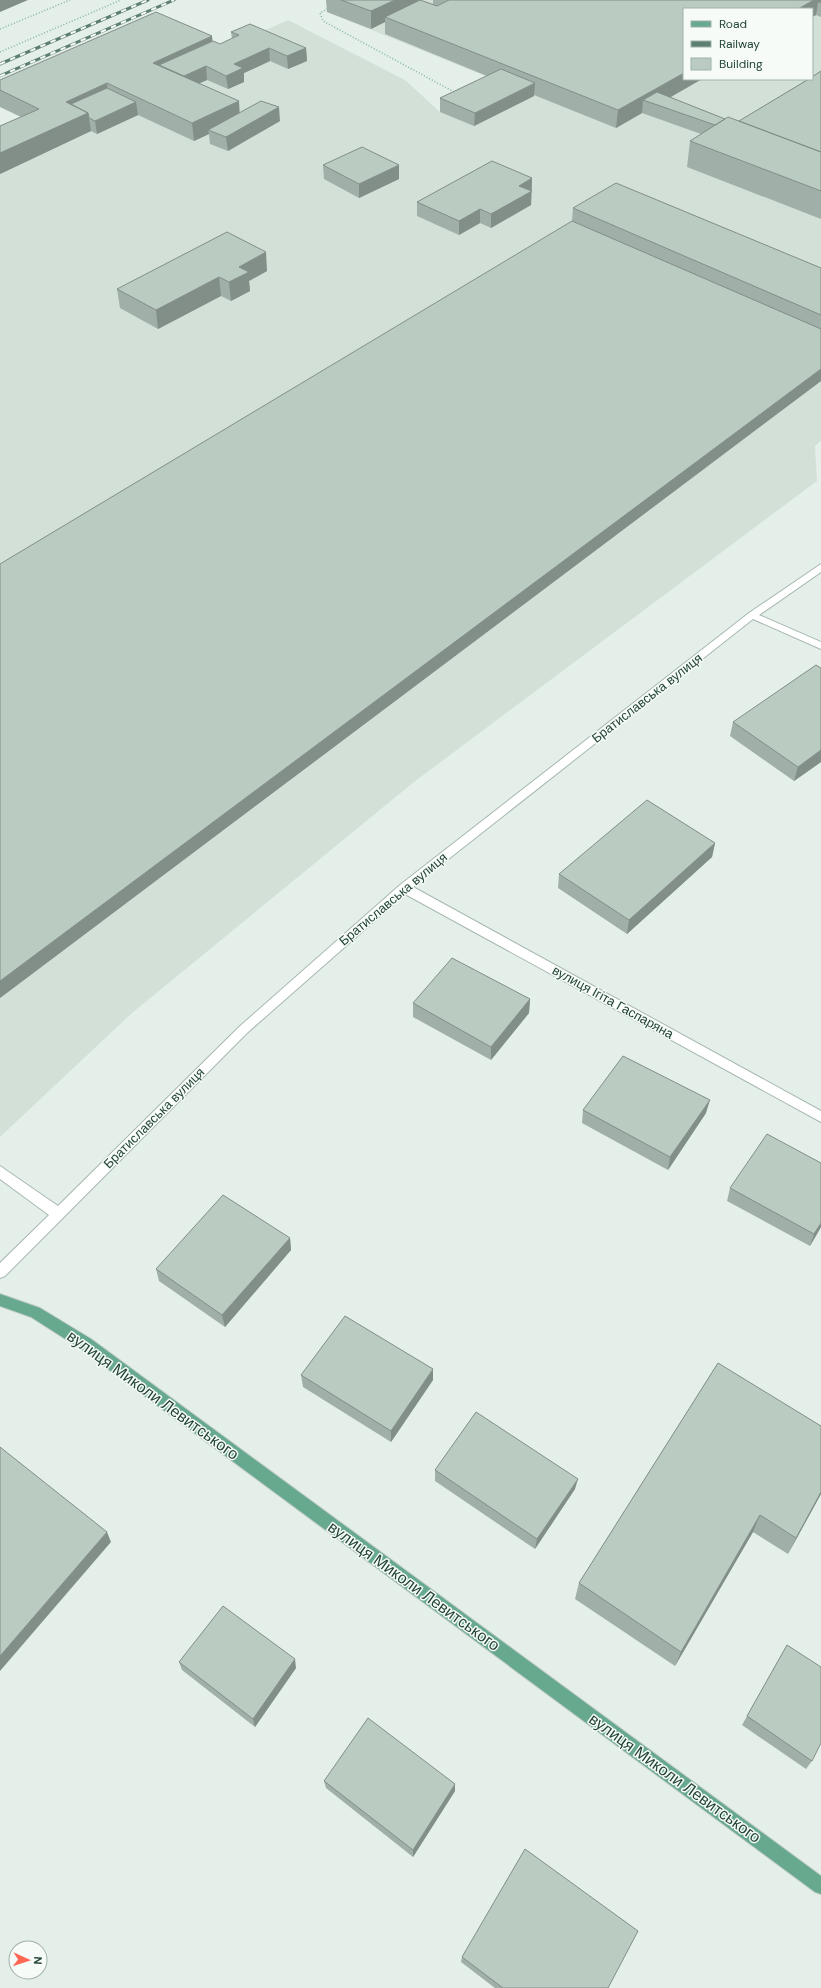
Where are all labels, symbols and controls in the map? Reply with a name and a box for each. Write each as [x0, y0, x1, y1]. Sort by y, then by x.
legend [683, 8, 813, 80]
text: Road [719, 16, 747, 32]
text: Railway [719, 36, 760, 52]
text: Building [719, 56, 763, 72]
street label: Братиславська вулиця [588, 649, 706, 747]
street label: Братиславська вулиця [335, 849, 451, 949]
street label: вулиця Ігіта Гаспаряна [549, 962, 677, 1043]
street label: Братиславська вулиця [100, 1064, 208, 1172]
street label: вулиця Миколи Левитського [63, 1326, 243, 1465]
street label: вулиця Миколи Левитського [324, 1517, 504, 1656]
street label: вулиця Миколи Левитського [585, 1709, 765, 1848]
north arrow [8, 1940, 48, 1980]
text: N [31, 1956, 45, 1965]

